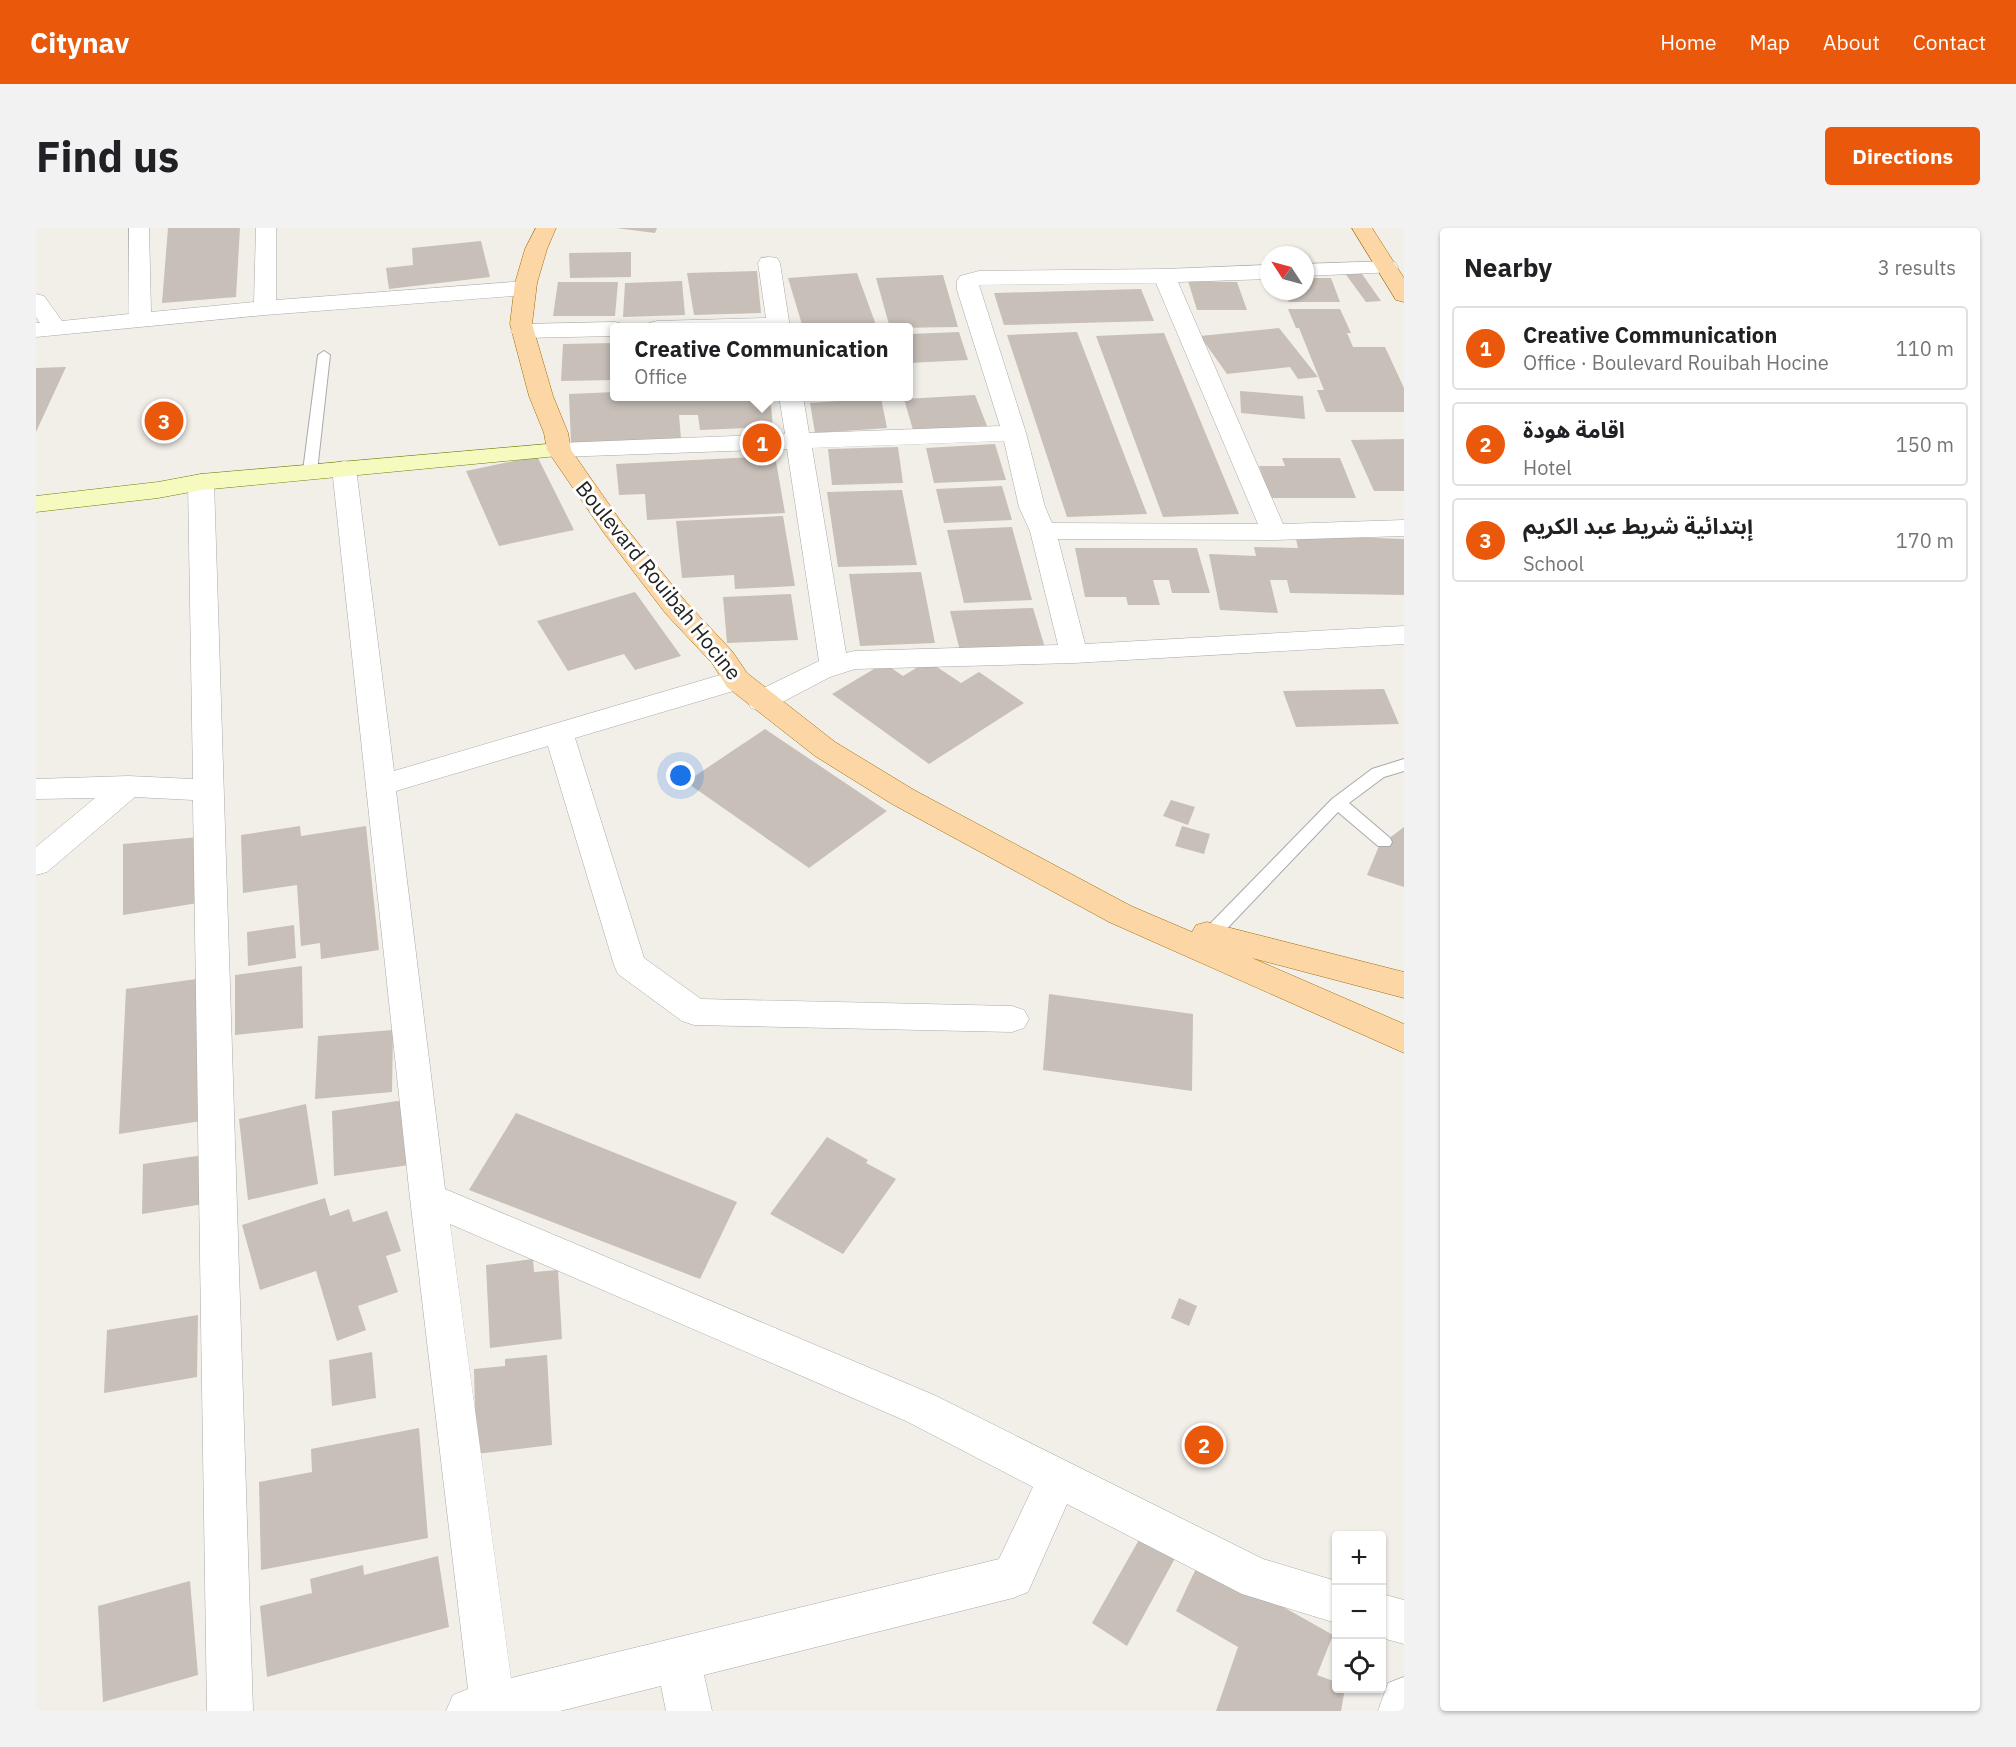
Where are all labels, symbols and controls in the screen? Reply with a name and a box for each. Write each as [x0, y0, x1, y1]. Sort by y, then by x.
text: Citynav [30, 24, 129, 61]
text: Home [1660, 28, 1717, 56]
text: Map [1750, 28, 1790, 56]
text: About [1823, 28, 1880, 56]
text: Contact [1913, 28, 1986, 56]
button: Directions [1825, 127, 1980, 185]
text: Find us [36, 129, 179, 184]
north arrow [1260, 246, 1314, 300]
text: Nearby [1464, 250, 1552, 284]
text: 3 results [1878, 254, 1956, 281]
text: Creative Communication [1523, 320, 1777, 349]
popup [610, 323, 913, 401]
text: Creative Communication [634, 334, 889, 363]
text: 1 [1480, 335, 1492, 362]
text: 110 m [1896, 335, 1954, 362]
text: Office · Boulevard Rouibah Hocine [1523, 349, 1829, 376]
text: Office [634, 363, 687, 390]
pin: 3 [144, 398, 184, 444]
text: اقامة هودة [1523, 415, 1625, 444]
pin: 1 [742, 420, 782, 466]
text: 2 [1480, 431, 1492, 458]
text: 150 m [1896, 431, 1954, 458]
text: Hotel [1523, 454, 1572, 481]
street label: Boulevard Rouibah Hocine [570, 475, 748, 685]
text: إبتدائية شريط عبد الكريم [1523, 511, 1753, 540]
text: 3 [1480, 527, 1492, 554]
text: 170 m [1896, 527, 1954, 554]
text: School [1523, 550, 1584, 577]
your location [666, 761, 695, 790]
pin: 2 [1184, 1422, 1224, 1468]
map controls [1332, 1531, 1386, 1693]
button: + [1332, 1531, 1386, 1585]
button: − [1332, 1585, 1386, 1639]
button: locate [1332, 1639, 1386, 1693]

